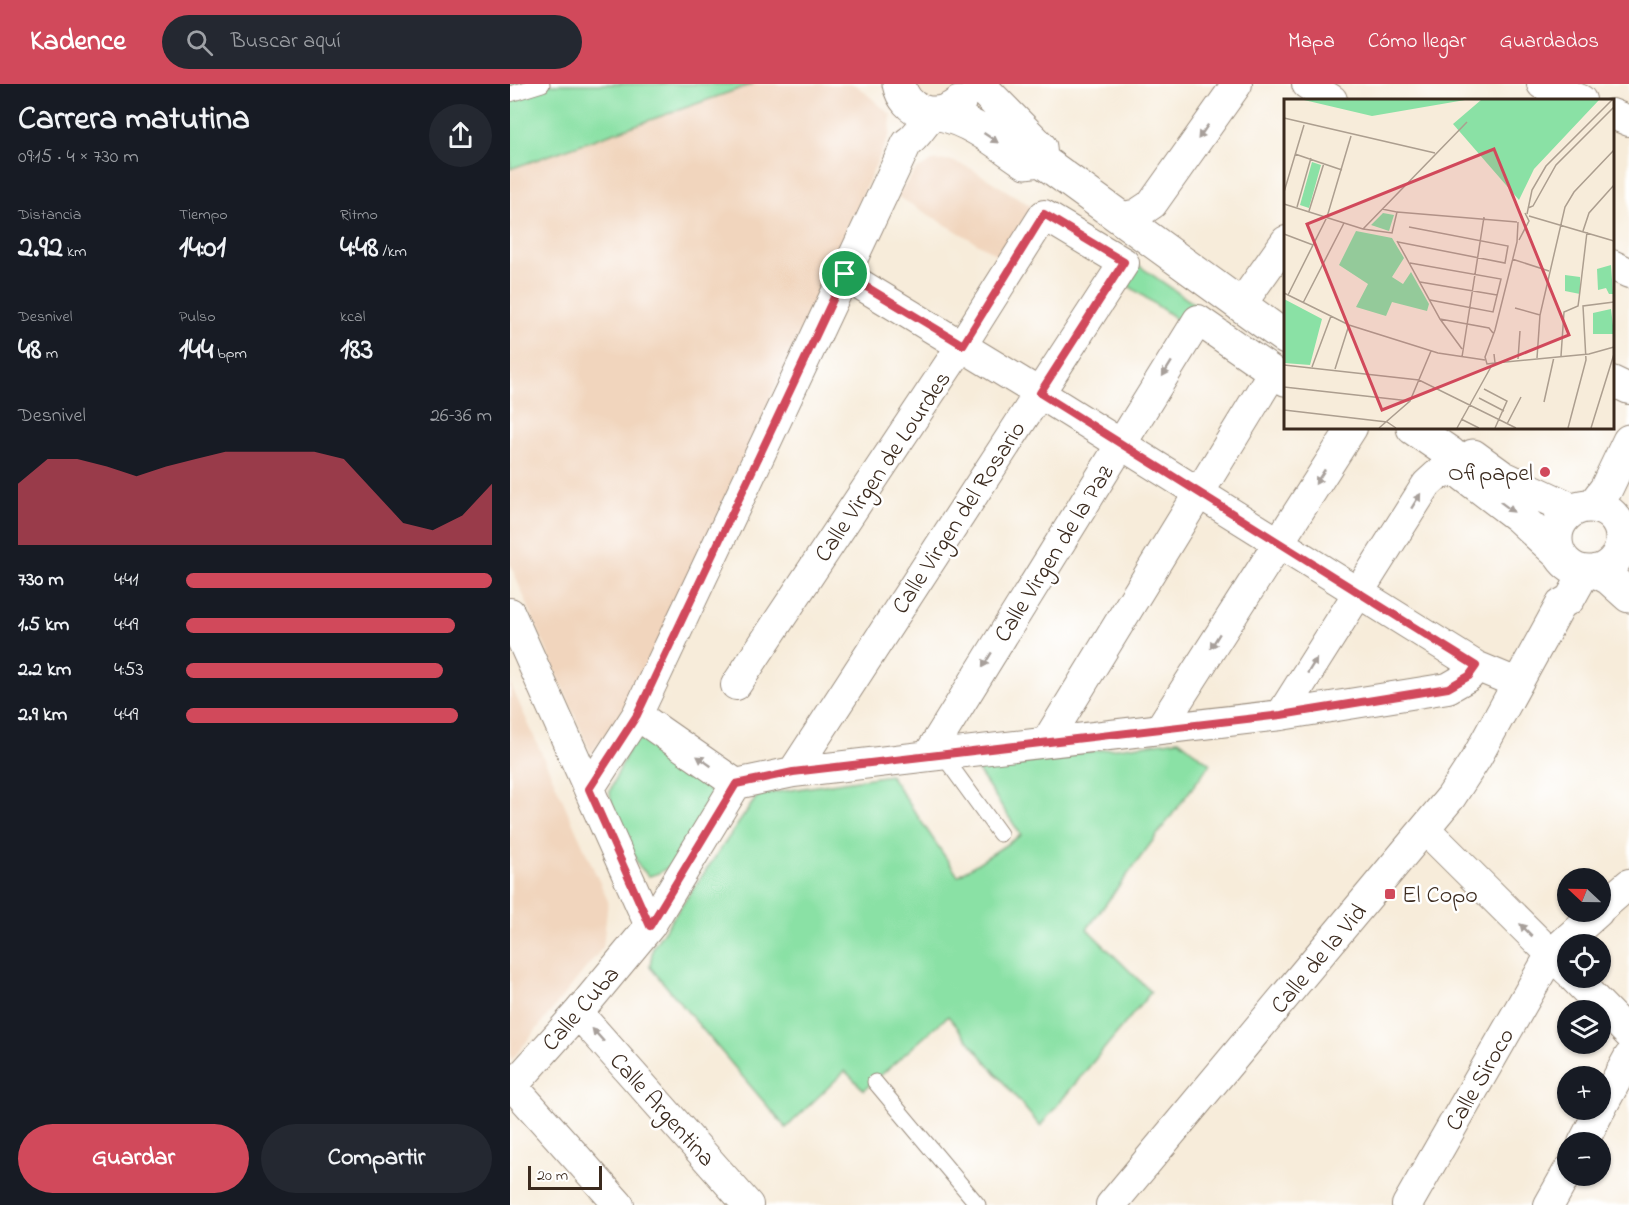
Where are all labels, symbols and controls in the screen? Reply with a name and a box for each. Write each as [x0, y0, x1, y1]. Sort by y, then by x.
search box [162, 15, 582, 69]
text: Kadence [30, 22, 126, 63]
icon: search [183, 26, 216, 59]
text: Buscar aquí [231, 26, 341, 58]
text: Mapa [1288, 27, 1335, 57]
text: Cómo llegar [1368, 27, 1466, 57]
text: Guardados [1499, 27, 1599, 57]
text: Carrera matutina [18, 96, 250, 144]
inset map [1284, 99, 1614, 429]
button: share [429, 104, 492, 167]
one-way arrow [1198, 124, 1210, 140]
one-way arrow [983, 132, 999, 143]
text: 09:15 · 4 × 730 m [18, 143, 139, 172]
text: Distancia [18, 203, 81, 227]
text: Tiempo [179, 203, 228, 227]
text: Ritmo [340, 203, 378, 227]
text: 2.92 [18, 227, 63, 271]
text: 14:01 [179, 227, 226, 271]
text: 4:48 [340, 227, 379, 271]
text: km [63, 240, 86, 264]
text: /km [379, 240, 407, 264]
pin [819, 248, 870, 299]
icon: arrive [828, 257, 861, 290]
text: Desnivel [18, 305, 72, 329]
text: Pulso [179, 305, 216, 329]
text: kcal [340, 305, 365, 329]
text: 48 [18, 329, 42, 373]
text: 144 [179, 329, 213, 373]
text: 183 [340, 329, 373, 373]
text: m [42, 342, 58, 366]
text: bpm [213, 342, 247, 366]
one-way arrow [1162, 361, 1173, 377]
street label: Calle Virgen de Lourdes [807, 365, 961, 570]
text: Desnivel [18, 402, 86, 431]
text: 26–36 m [430, 402, 492, 431]
street label: Calle Virgen del Rosario [884, 415, 1036, 622]
place label: Ofipapel [1448, 457, 1533, 492]
street label: Calle Virgen de la Paz [986, 458, 1124, 650]
marker: Ofipapel [1538, 465, 1552, 479]
one-way arrow [1315, 468, 1326, 485]
one-way arrow [1410, 493, 1422, 509]
one-way arrow [1499, 501, 1515, 514]
text: 730 m [18, 566, 64, 595]
text: 4:41 [114, 566, 139, 595]
text: 1.5 km [18, 611, 69, 640]
text: 4:49 [114, 611, 138, 640]
one-way arrow [1210, 633, 1221, 649]
one-way arrow [981, 652, 992, 668]
text: 2.2 km [18, 656, 71, 685]
text: 4:53 [114, 656, 144, 685]
one-way arrow [1306, 658, 1318, 674]
text: 2.9 km [18, 701, 67, 730]
text: 4:49 [114, 701, 138, 730]
one-way arrow [697, 755, 713, 767]
north arrow [1557, 868, 1611, 922]
map controls [1557, 868, 1611, 1186]
place label: El Copo [1402, 879, 1478, 914]
marker: El Copo [1383, 887, 1397, 901]
street label: Calle de la Vid [1263, 896, 1377, 1022]
one-way arrow [1520, 923, 1534, 937]
button: locate [1557, 934, 1611, 988]
street label: Calle Cuba [535, 959, 629, 1060]
button: layers [1557, 1000, 1611, 1054]
street label: Calle Siroco [1438, 1022, 1525, 1138]
one-way arrow [591, 1028, 605, 1043]
street label: Calle Argentina [600, 1046, 722, 1176]
button: + [1557, 1066, 1611, 1120]
button: Guardar [18, 1124, 249, 1193]
button: Compartir [261, 1124, 492, 1193]
button: − [1557, 1132, 1611, 1186]
scale bar [528, 1163, 602, 1190]
text: 20 m [537, 1164, 568, 1188]

